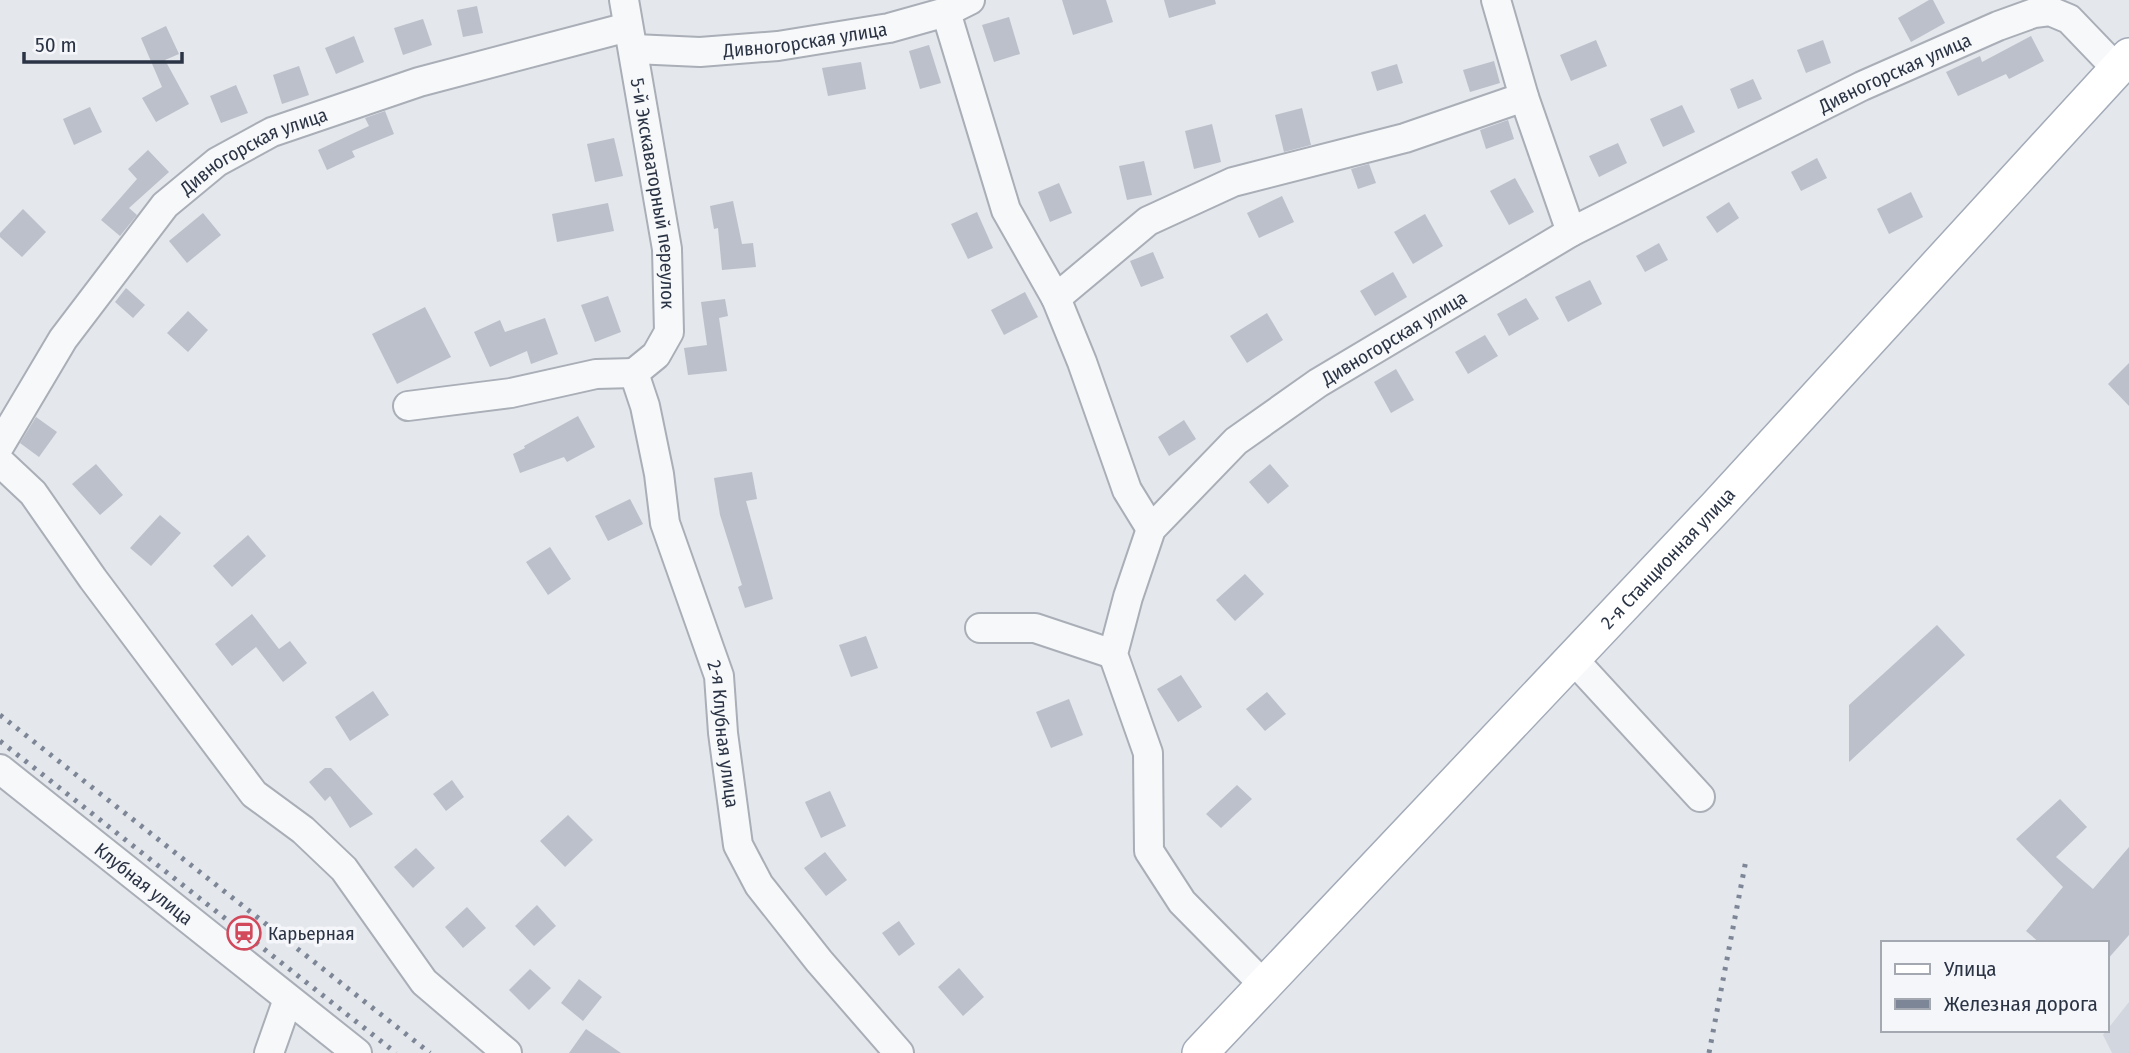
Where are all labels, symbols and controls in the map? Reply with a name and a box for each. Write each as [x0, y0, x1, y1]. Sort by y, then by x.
street label: Дивногорская улица [721, 17, 889, 62]
scale bar [24, 21, 182, 65]
street label: Дивногорская улица [1814, 28, 1975, 118]
text: 50 m [35, 32, 77, 58]
street label: 5-й Экскаваторный переулок [626, 76, 680, 309]
street label: Дивногорская улица [174, 103, 330, 200]
street label: Дивногорская улица [1316, 285, 1471, 390]
street label: 2-я Станционная улица [1596, 483, 1740, 633]
street label: 2-я Клубная улица [703, 657, 744, 809]
street label: Клубная улица [90, 837, 198, 930]
station icon: Карьерная [225, 914, 263, 952]
place label: Карьерная [268, 922, 355, 945]
legend [1881, 941, 2108, 1032]
text: Улица [1943, 956, 1997, 982]
text: Железная дорога [1944, 991, 2098, 1017]

